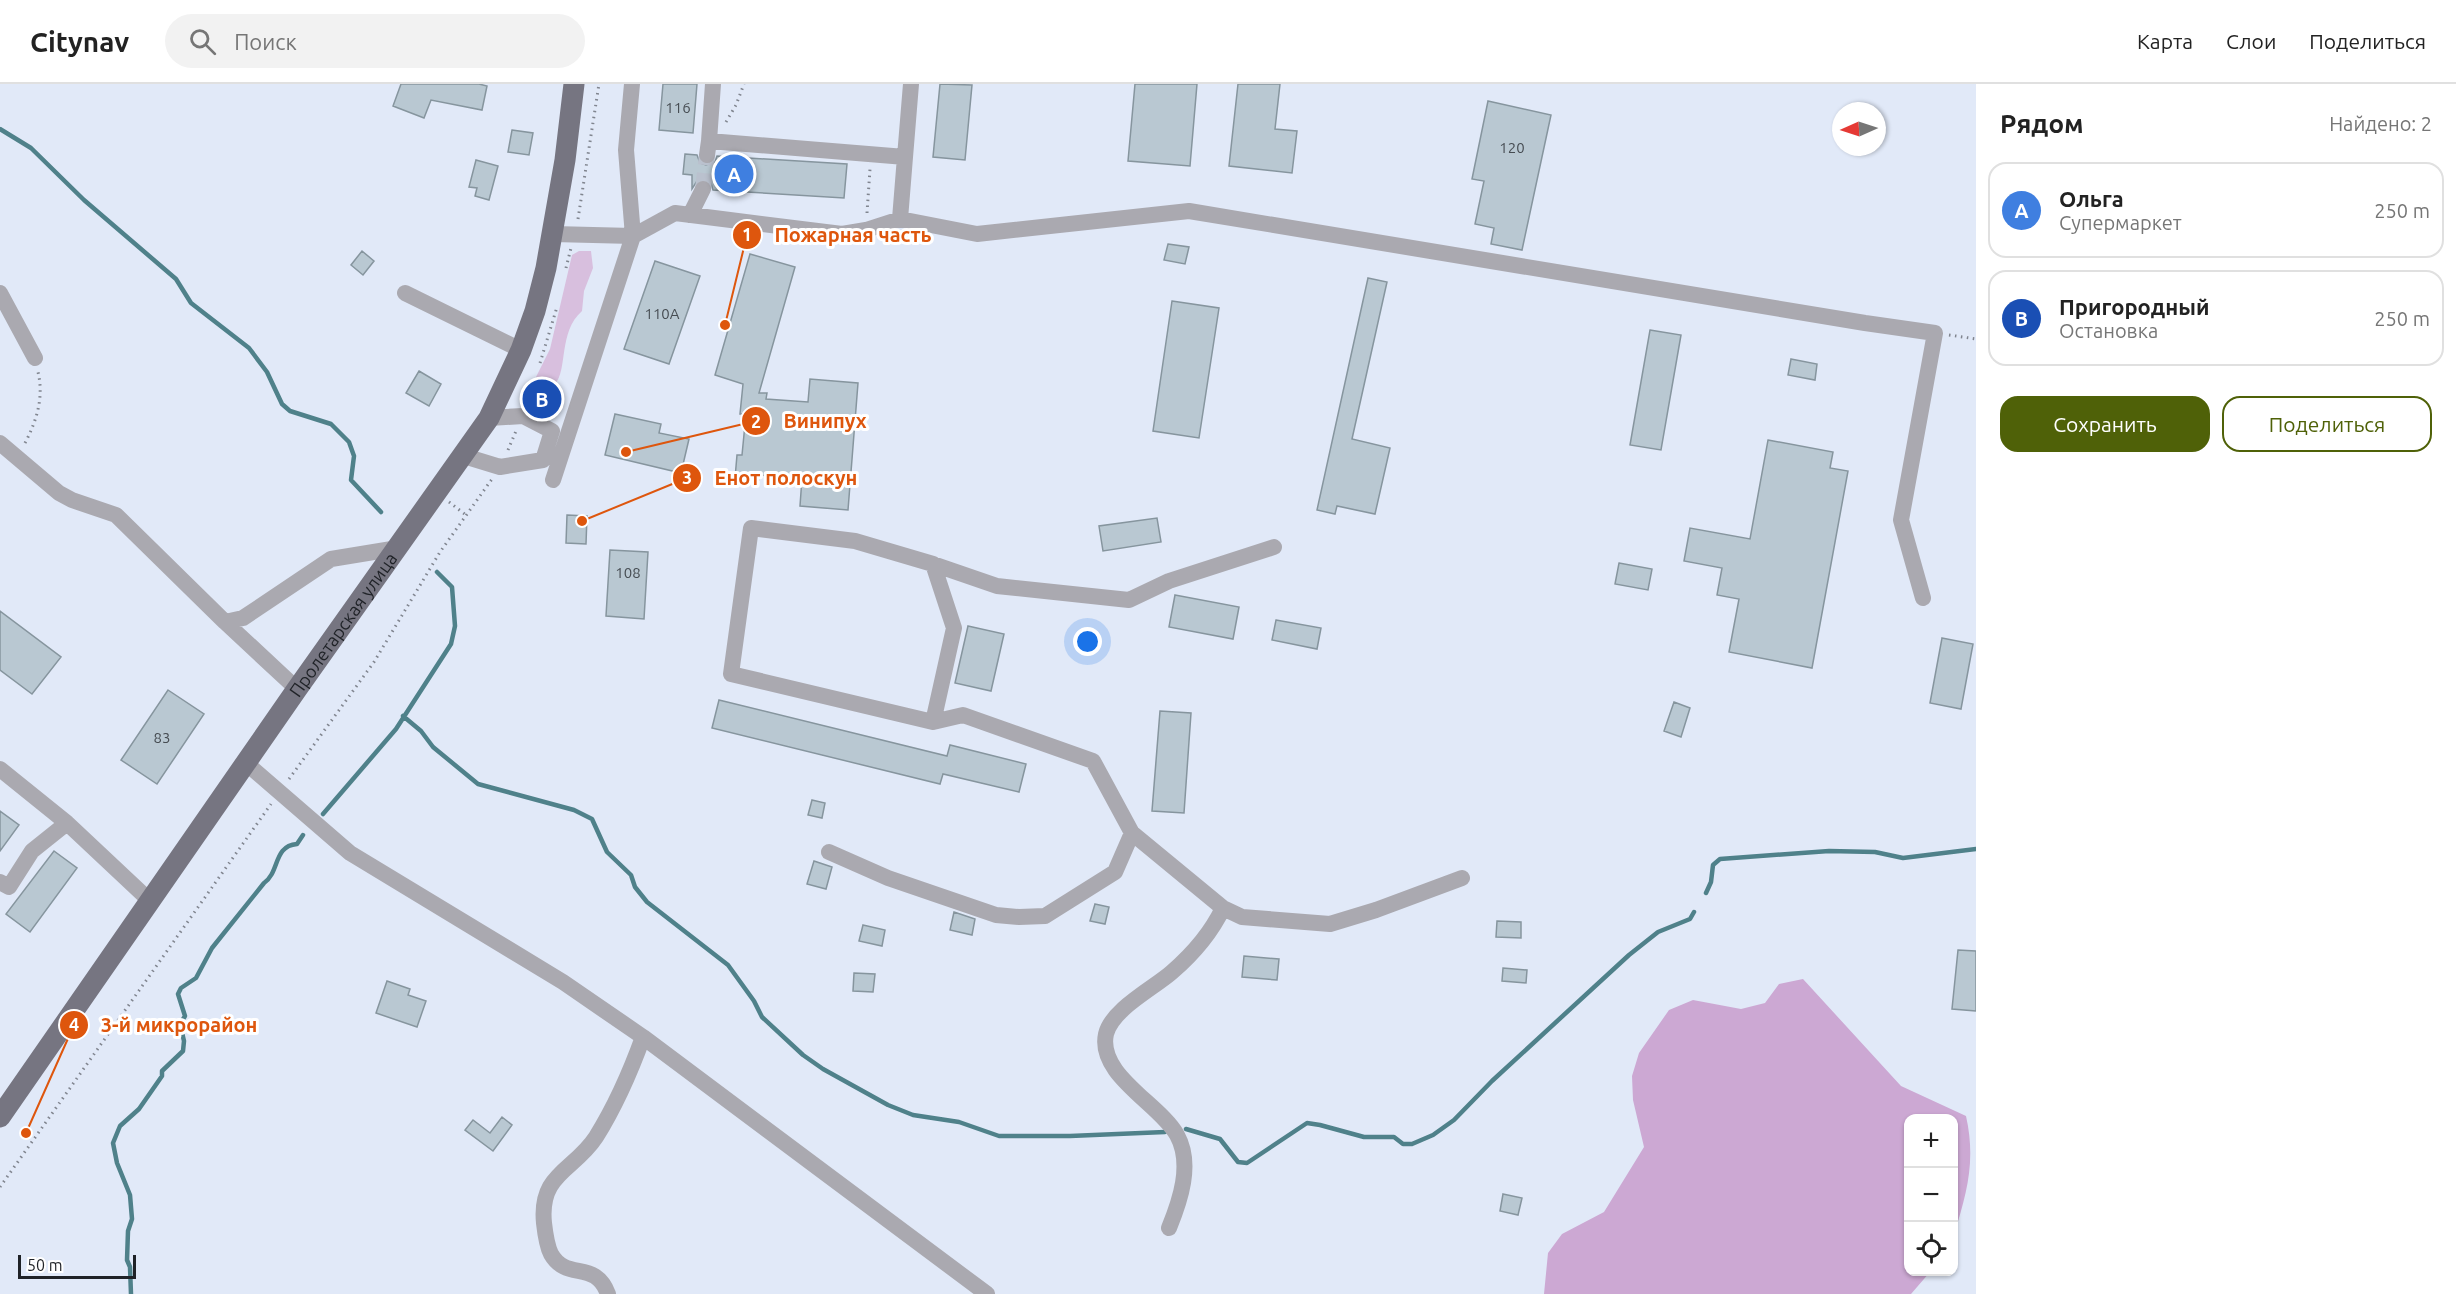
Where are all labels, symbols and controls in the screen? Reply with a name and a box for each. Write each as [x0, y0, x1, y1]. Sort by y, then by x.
search box [165, 14, 585, 68]
icon: search [186, 25, 219, 58]
text: Citynav [30, 26, 129, 57]
text: Поиск [234, 29, 297, 54]
text: Карта [2137, 29, 2193, 53]
text: Слои [2226, 29, 2276, 53]
text: Поделиться [2309, 29, 2426, 53]
house number: 116 [665, 99, 691, 116]
north arrow [1832, 102, 1886, 156]
text: Рядом [2000, 109, 2084, 138]
text: Найдено: 2 [2329, 112, 2432, 135]
house number: 120 [1499, 139, 1525, 156]
pin: A [714, 152, 754, 196]
text: Ольга [2059, 186, 2124, 211]
text: A [2014, 199, 2029, 222]
text: 250 m [2374, 199, 2430, 222]
text: Супермаркет [2059, 211, 2182, 234]
callout: Пожарная часть [732, 216, 943, 254]
text: Пожарная часть [774, 223, 932, 246]
text: 1 [742, 224, 752, 244]
text: Пригородный [2059, 294, 2209, 319]
house number: 110А [644, 305, 680, 322]
text: B [2015, 307, 2028, 330]
text: 250 m [2374, 307, 2430, 330]
text: Остановка [2059, 319, 2158, 342]
pin: B [522, 376, 562, 422]
button: Сохранить [2000, 396, 2210, 452]
button: Поделиться [2222, 396, 2432, 452]
callout: Винипух [741, 402, 878, 440]
text: Винипух [783, 409, 867, 432]
text: 2 [751, 411, 761, 431]
callout: Енот полоскун [672, 459, 869, 497]
text: Енот полоскун [715, 466, 857, 489]
text: 3 [682, 467, 692, 487]
street label: Пролетарская улица [285, 549, 401, 700]
house number: 108 [615, 564, 641, 581]
your location [1073, 627, 1102, 656]
house number: 83 [154, 729, 170, 746]
callout: 3-й микрорайон [59, 1006, 269, 1044]
text: 3-й микрорайон [101, 1013, 257, 1036]
text: 4 [69, 1014, 79, 1034]
map controls [1904, 1114, 1958, 1276]
button: + [1904, 1114, 1958, 1168]
button: − [1904, 1168, 1958, 1222]
button: locate [1904, 1222, 1958, 1276]
scale bar [18, 1252, 136, 1280]
text: 50 m [27, 1256, 63, 1274]

